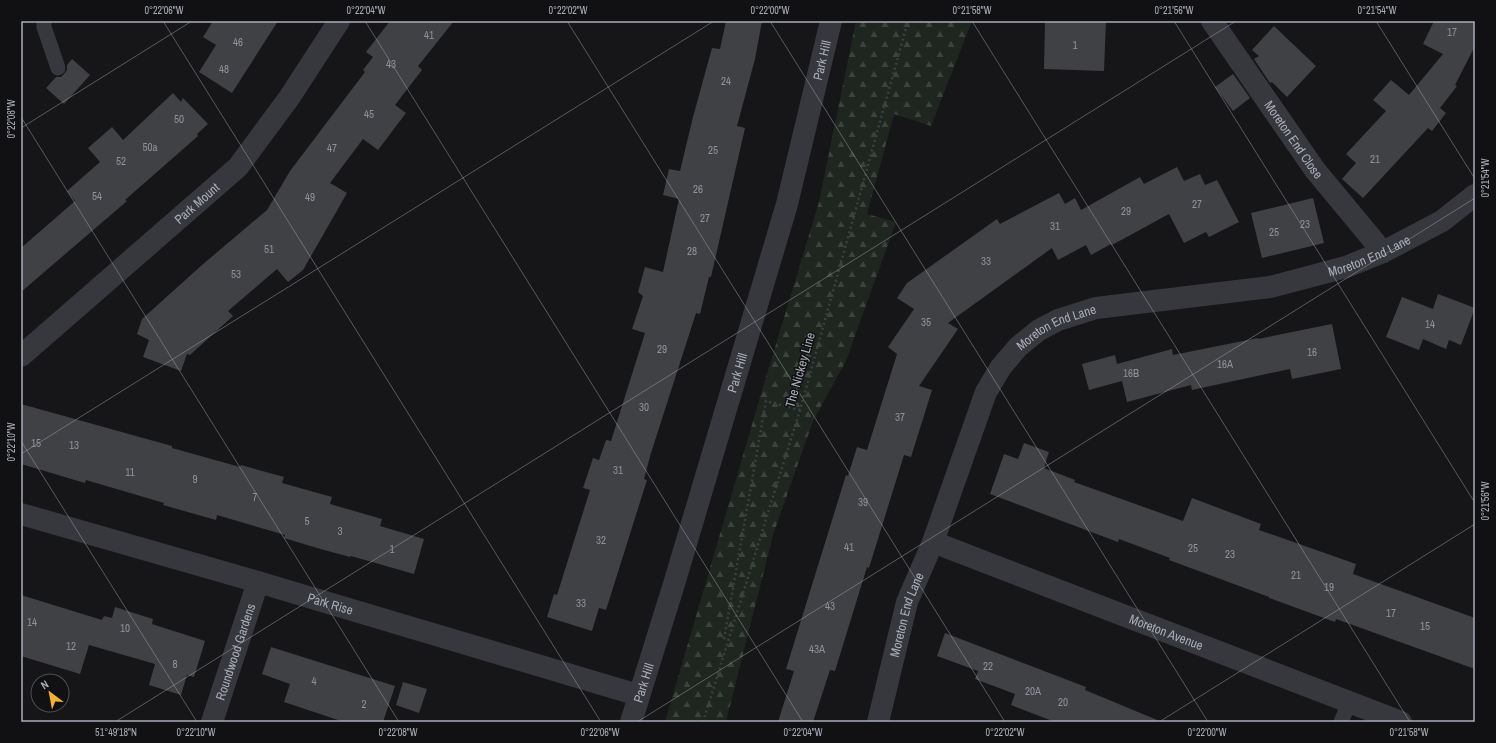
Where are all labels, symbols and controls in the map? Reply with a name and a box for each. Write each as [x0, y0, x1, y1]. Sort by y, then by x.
text: 0°22'06"W [144, 4, 184, 17]
text: 0°22'04"W [346, 4, 386, 17]
text: 0°22'02"W [548, 4, 588, 17]
text: 0°22'00"W [750, 4, 790, 17]
text: 0°21'58"W [952, 4, 992, 17]
text: 0°21'56"W [1154, 4, 1194, 17]
text: 0°21'54"W [1357, 4, 1397, 17]
house number: 17 [1447, 25, 1457, 39]
house number: 41 [424, 28, 434, 42]
house number: 46 [233, 35, 243, 49]
street label: Park Hill [809, 38, 835, 82]
house number: 1 [1072, 38, 1078, 52]
house number: 43 [386, 57, 396, 71]
house number: 48 [219, 62, 229, 76]
house number: 24 [721, 74, 731, 88]
street label: Moreton End Close [1261, 97, 1327, 182]
text: 0°22'08"W [5, 99, 18, 139]
house number: 45 [364, 107, 374, 121]
house number: 50 [174, 112, 184, 126]
house number: 50a [142, 140, 158, 154]
house number: 47 [327, 141, 337, 155]
house number: 25 [708, 143, 718, 157]
house number: 21 [1370, 152, 1380, 166]
house number: 52 [116, 154, 126, 168]
text: 0°21'54"W [1479, 158, 1492, 198]
street label: Park Mount [171, 179, 223, 227]
house number: 26 [693, 182, 703, 196]
house number: 54 [92, 189, 102, 203]
house number: 49 [305, 190, 315, 204]
house number: 27 [1192, 197, 1202, 211]
house number: 29 [1121, 204, 1131, 218]
house number: 27 [700, 211, 710, 225]
house number: 23 [1300, 217, 1310, 231]
house number: 31 [1050, 219, 1060, 233]
house number: 25 [1269, 225, 1279, 239]
street label: Moreton End Lane [1326, 231, 1413, 280]
house number: 51 [264, 242, 274, 256]
house number: 28 [687, 244, 697, 258]
house number: 33 [981, 254, 991, 268]
house number: 53 [231, 267, 241, 281]
street label: Moreton End Lane [1012, 300, 1098, 354]
house number: 35 [921, 315, 931, 329]
house number: 14 [1425, 317, 1435, 331]
street label: The Nickey Line [781, 330, 819, 410]
house number: 29 [657, 342, 667, 356]
house number: 16 [1307, 345, 1317, 359]
street label: Park Hill [723, 351, 751, 394]
house number: 16A [1217, 357, 1234, 371]
house number: 16B [1123, 366, 1139, 380]
house number: 30 [639, 400, 649, 414]
house number: 37 [895, 410, 905, 424]
text: 0°22'10"W [5, 422, 18, 462]
house number: 15 [31, 436, 41, 450]
house number: 13 [69, 438, 79, 452]
house number: 31 [613, 463, 623, 477]
house number: 11 [125, 465, 135, 479]
house number: 9 [192, 472, 198, 486]
text: 0°21'56"W [1479, 481, 1492, 521]
house number: 7 [252, 490, 258, 504]
house number: 39 [858, 495, 868, 509]
house number: 5 [304, 514, 310, 528]
house number: 3 [337, 524, 343, 538]
house number: 32 [596, 533, 606, 547]
house number: 41 [844, 540, 854, 554]
house number: 25 [1188, 541, 1198, 555]
house number: 1 [389, 542, 395, 556]
house number: 23 [1225, 547, 1235, 561]
house number: 21 [1291, 568, 1301, 582]
street label: Moreton End Lane [885, 570, 927, 659]
house number: 19 [1324, 580, 1334, 594]
street label: Park Rise [305, 589, 355, 618]
house number: 33 [576, 596, 586, 610]
house number: 43 [825, 599, 835, 613]
street label: Roundwood Gardens [211, 601, 259, 702]
house number: 17 [1386, 606, 1396, 620]
street label: Moreton Avenue [1127, 610, 1206, 654]
house number: 14 [27, 615, 37, 629]
house number: 15 [1420, 619, 1430, 633]
house number: 10 [120, 621, 130, 635]
house number: 12 [66, 639, 76, 653]
house number: 43A [809, 642, 826, 656]
house number: 8 [172, 657, 178, 671]
house number: 22 [983, 659, 993, 673]
street label: Park Hill [629, 661, 657, 705]
north arrow [30, 673, 70, 713]
house number: 4 [311, 674, 317, 688]
text: N [38, 677, 51, 692]
house number: 20A [1025, 684, 1042, 698]
house number: 20 [1058, 695, 1068, 709]
house number: 2 [361, 697, 367, 711]
text: 51°49'18"N [95, 726, 137, 739]
text: 0°22'10"W [176, 726, 216, 739]
text: 0°22'08"W [378, 726, 418, 739]
text: 0°22'06"W [580, 726, 620, 739]
text: 0°22'04"W [783, 726, 823, 739]
text: 0°22'02"W [985, 726, 1025, 739]
text: 0°22'00"W [1187, 726, 1227, 739]
text: 0°21'58"W [1389, 726, 1429, 739]

